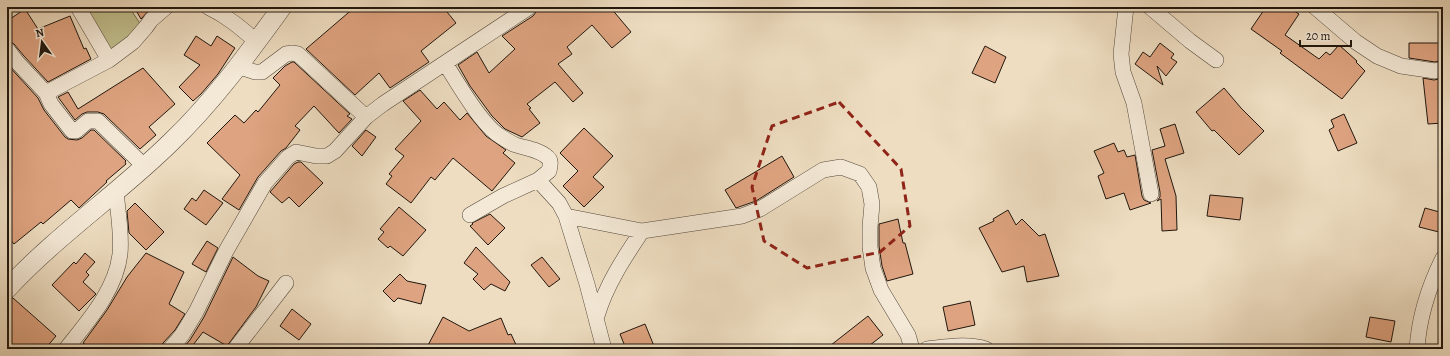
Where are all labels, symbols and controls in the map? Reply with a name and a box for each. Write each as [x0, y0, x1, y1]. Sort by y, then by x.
north arrow [22, 22, 62, 62]
scale bar [1300, 22, 1351, 48]
text: N [34, 25, 45, 41]
text: 20 m [1306, 28, 1330, 44]

